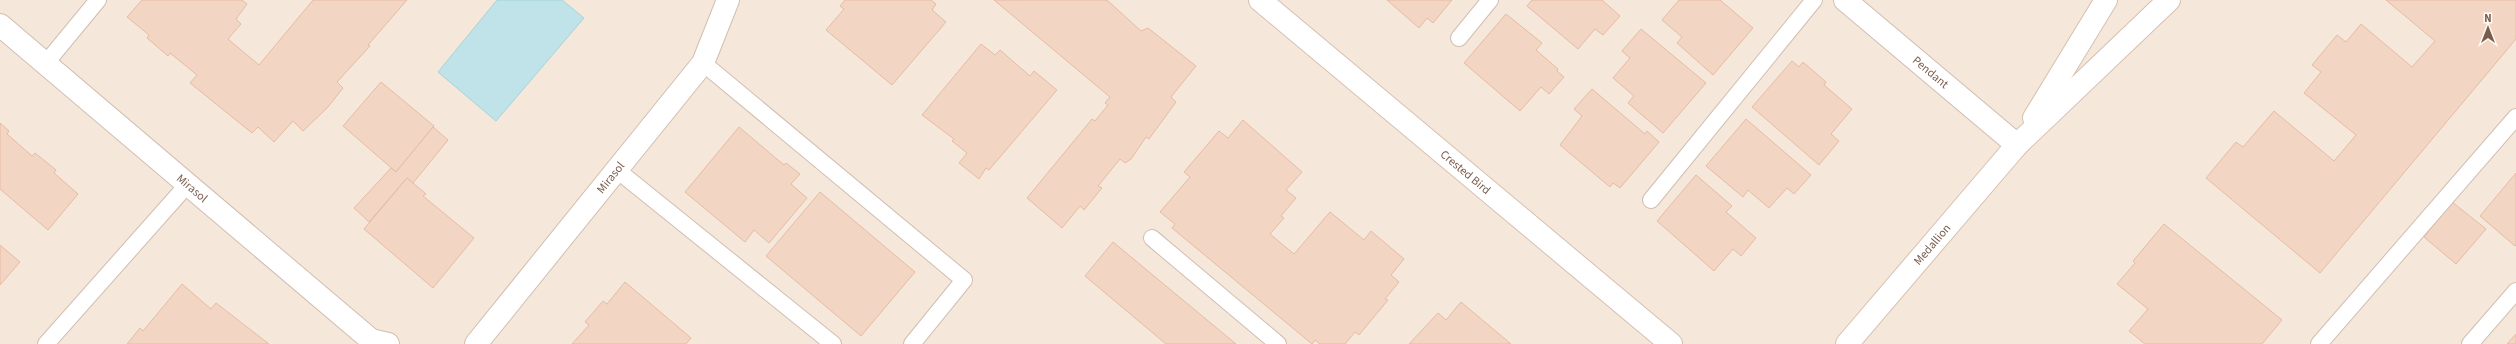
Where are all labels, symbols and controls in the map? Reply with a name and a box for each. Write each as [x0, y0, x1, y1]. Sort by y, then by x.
north arrow [2468, 8, 2508, 48]
text: N [2484, 11, 2492, 26]
street label: Pendant [1909, 52, 1952, 93]
street label: Crested Bird [1436, 146, 1494, 199]
street label: Mirasol [593, 158, 629, 197]
street label: Mirasol [172, 170, 211, 207]
street label: Medallion [1910, 220, 1955, 269]

